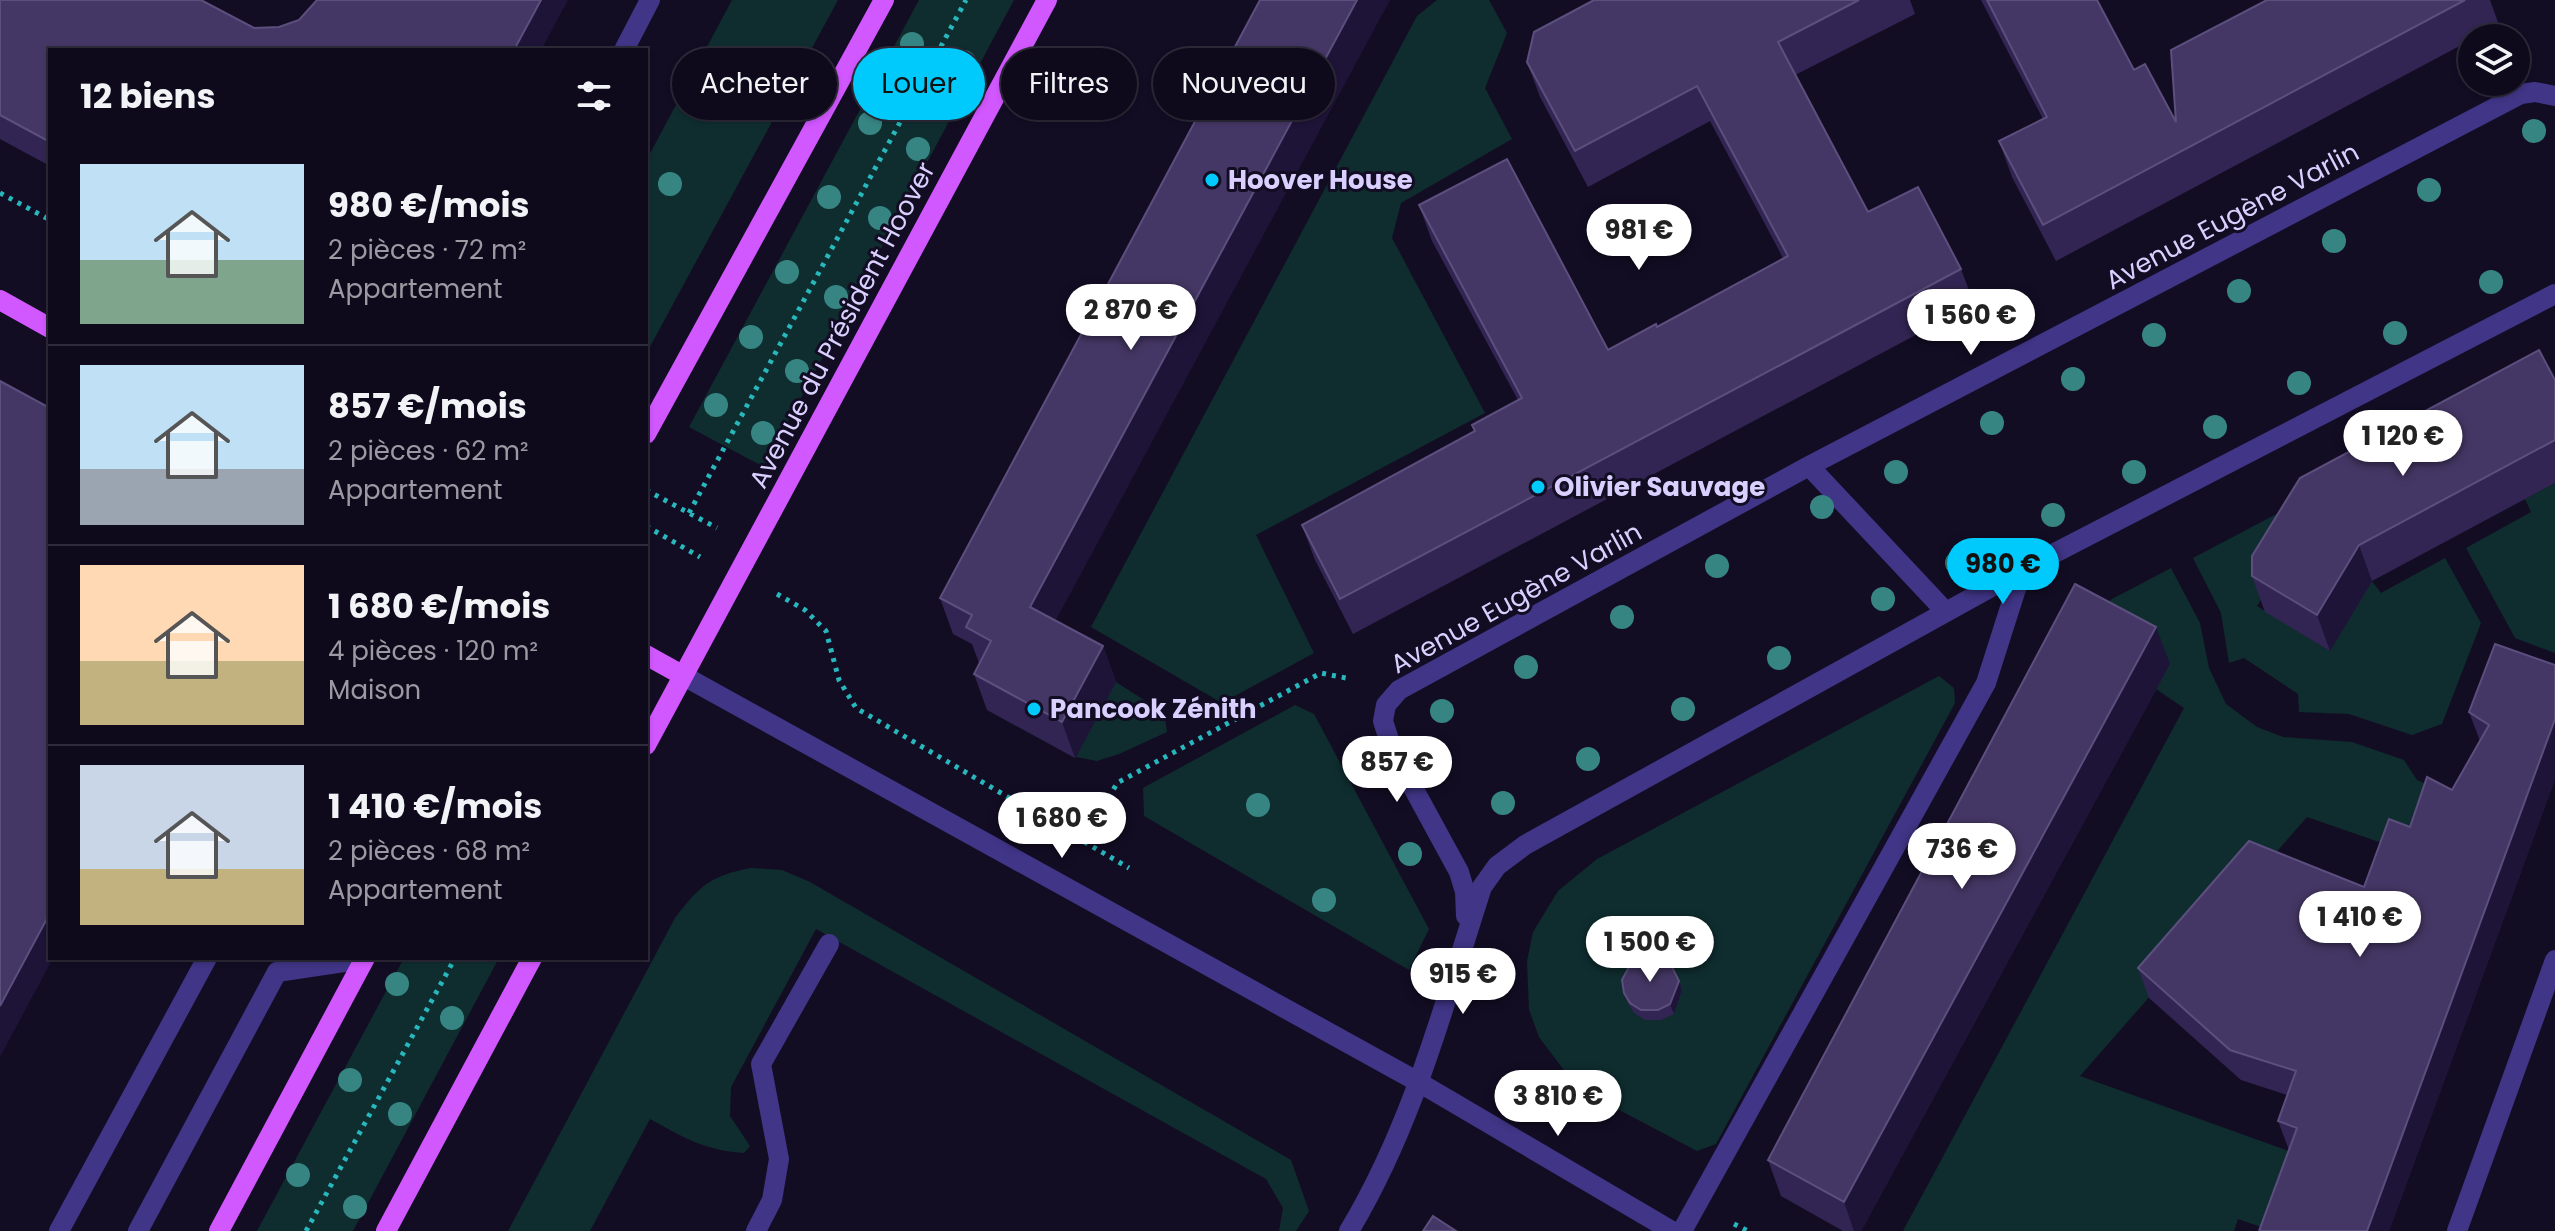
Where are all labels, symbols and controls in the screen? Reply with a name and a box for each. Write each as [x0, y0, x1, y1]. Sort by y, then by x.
map controls [2458, 24, 2530, 96]
button: layers [2458, 24, 2530, 96]
chip: Acheter [672, 48, 837, 120]
chip: Louer [853, 48, 985, 120]
chip: Filtres [1001, 48, 1137, 120]
chip: Nouveau [1153, 48, 1335, 120]
text: 12 biens [80, 72, 215, 120]
icon: filters [572, 74, 616, 118]
street label: Avenue Eugène Varlin [2099, 134, 2365, 298]
street label: Avenue du Président Hoover [740, 155, 944, 495]
place label: Hoover House [1228, 162, 1413, 198]
marker: Hoover House [1203, 171, 1221, 189]
text: 980 €/mois [328, 181, 529, 229]
icon: home [144, 196, 240, 292]
pin: 981 € [1583, 204, 1695, 272]
text: 981 € [1605, 212, 1673, 248]
text: 2 pièces · 72 m² [328, 232, 526, 268]
text: Appartement [328, 271, 503, 307]
pin: 2 870 € [1057, 284, 1205, 352]
pin: 1 560 € [1897, 289, 2045, 357]
text: 2 870 € [1084, 292, 1178, 328]
text: 1 560 € [1925, 297, 2017, 333]
text: 857 €/mois [328, 382, 527, 430]
icon: home [144, 397, 240, 493]
pin: 1 120 € [2329, 410, 2477, 478]
text: 1 120 € [2361, 418, 2445, 454]
text: 2 pièces · 62 m² [328, 433, 529, 469]
place label: Olivier Sauvage [1554, 469, 1765, 505]
text: Appartement [328, 472, 503, 508]
marker: Olivier Sauvage [1529, 478, 1547, 496]
street label: Avenue Eugène Varlin [1384, 514, 1648, 682]
pin: 980 € [1947, 538, 2059, 606]
text: 980 € [1965, 546, 2041, 582]
text: 1 680 €/mois [328, 582, 550, 630]
icon: home [144, 597, 240, 693]
text: 4 pièces · 120 m² [328, 633, 538, 669]
text: Maison [328, 672, 421, 708]
place label: Pancook Zénith [1050, 691, 1257, 727]
marker: Pancook Zénith [1025, 700, 1043, 718]
pin: 857 € [1341, 736, 1453, 804]
text: 857 € [1360, 744, 1434, 780]
text: 1 410 €/mois [328, 782, 542, 830]
pin: 1 680 € [988, 792, 1136, 860]
icon: home [144, 797, 240, 893]
text: 1 680 € [1016, 800, 1108, 836]
pin: 736 € [1906, 823, 2018, 891]
text: 736 € [1926, 831, 1998, 867]
text: 2 pièces · 68 m² [328, 833, 530, 869]
text: Appartement [328, 872, 503, 908]
pin: 1 410 € [2286, 891, 2434, 959]
text: 1 410 € [2317, 899, 2403, 935]
pin: 1 500 € [1576, 916, 1724, 984]
text: 1 500 € [1604, 924, 1696, 960]
pin: 915 € [1407, 948, 1519, 1016]
text: 915 € [1429, 956, 1497, 992]
pin: 3 810 € [1484, 1070, 1632, 1138]
text: 3 810 € [1512, 1078, 1604, 1114]

